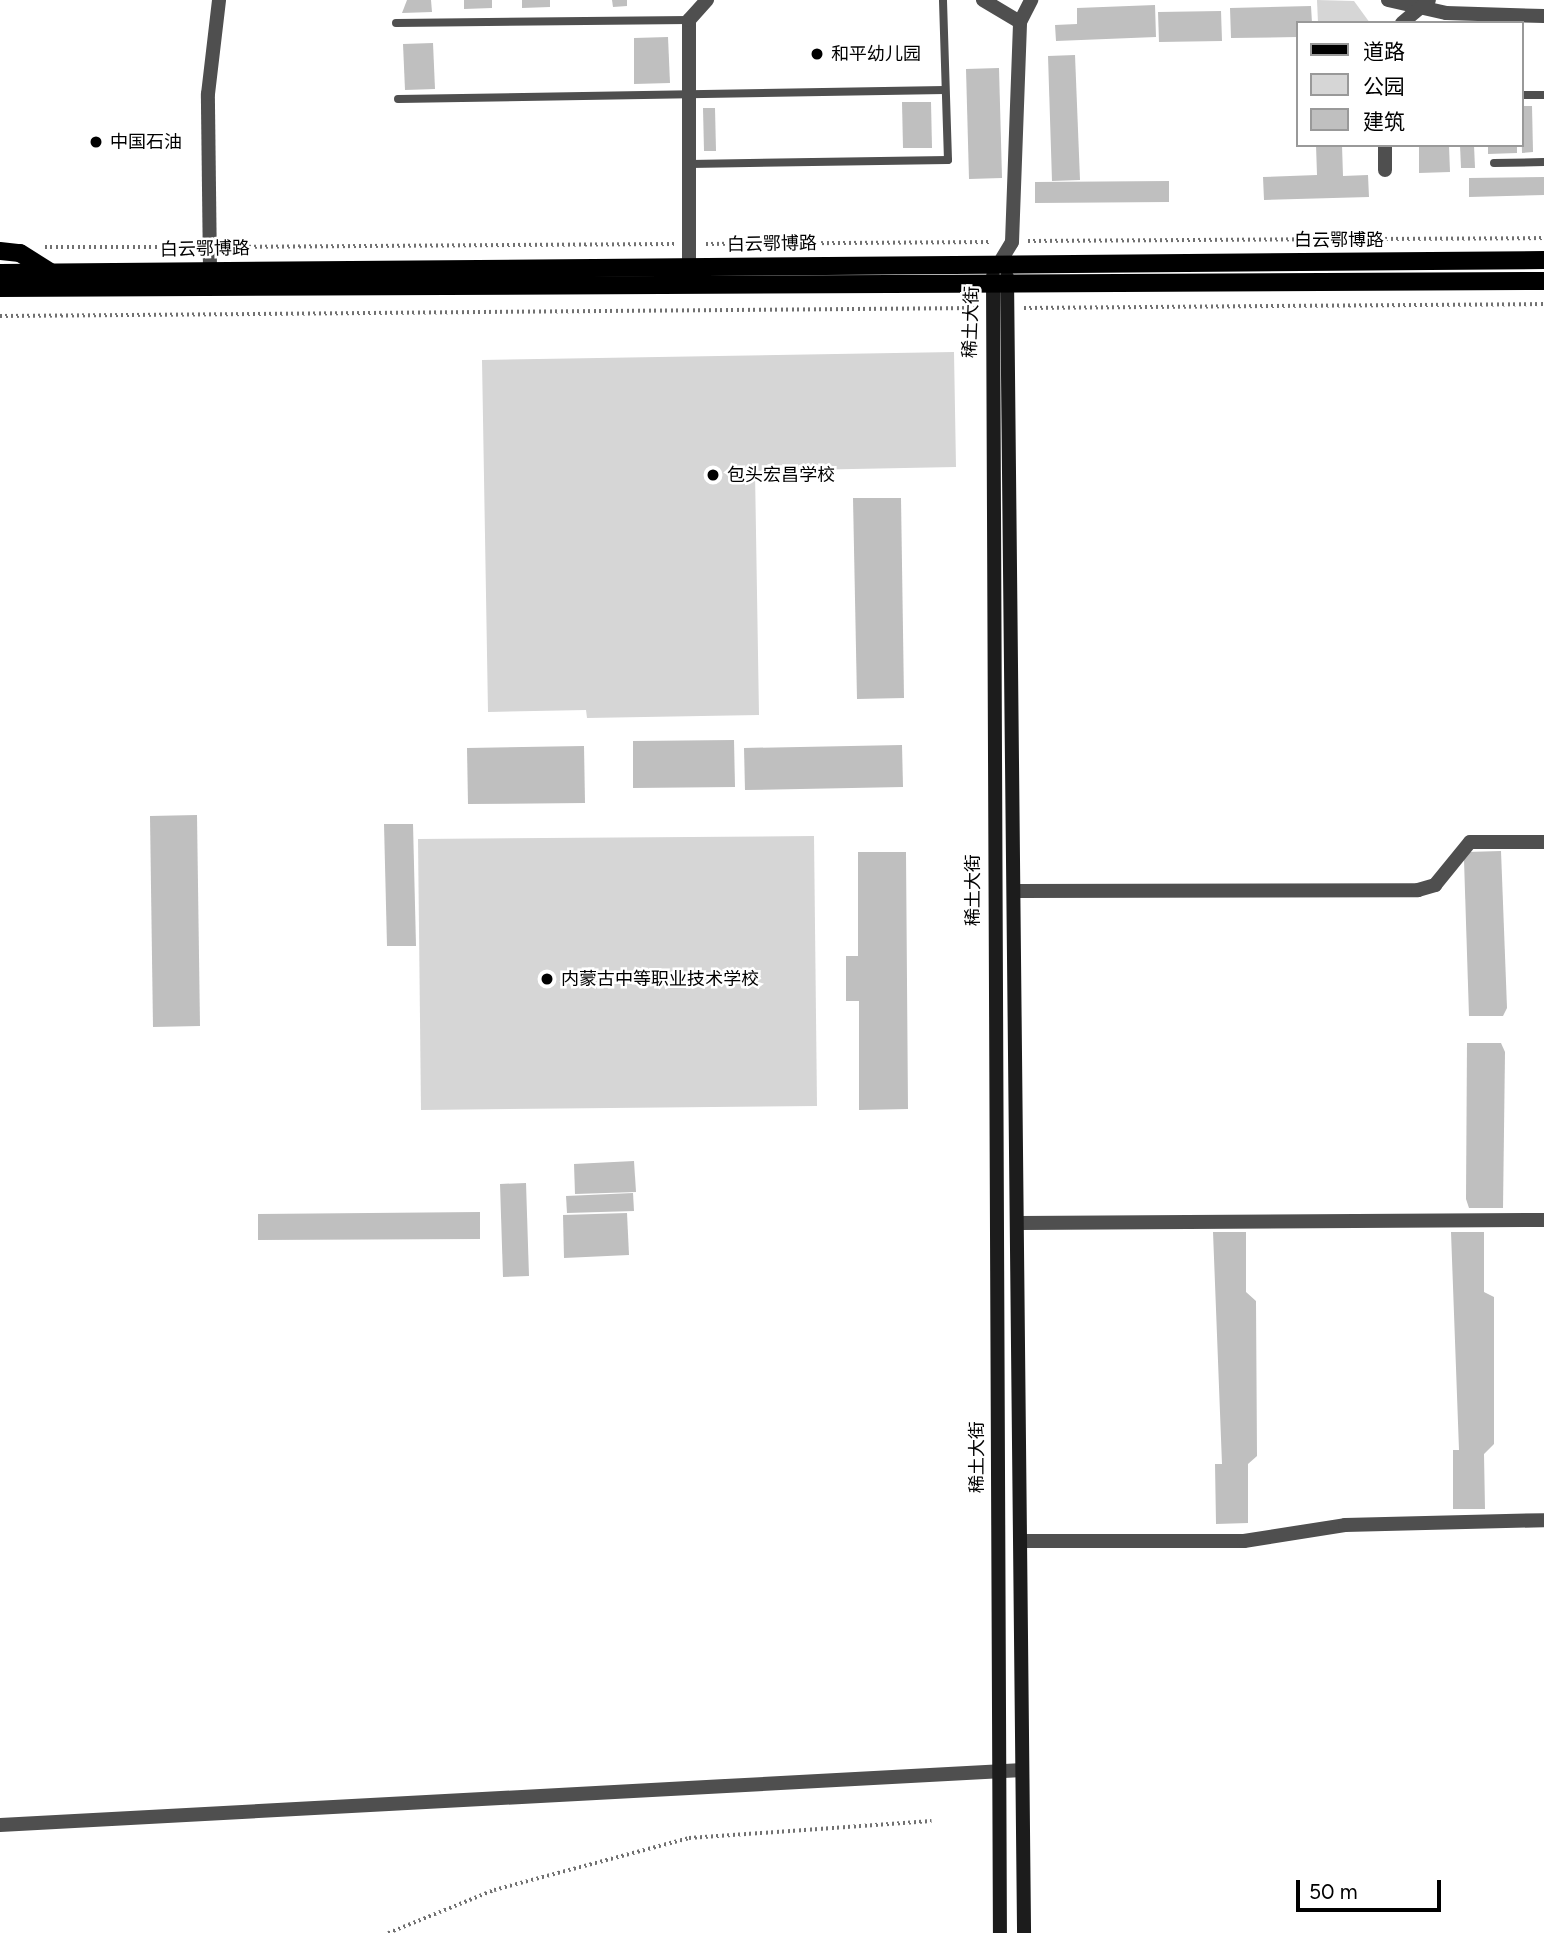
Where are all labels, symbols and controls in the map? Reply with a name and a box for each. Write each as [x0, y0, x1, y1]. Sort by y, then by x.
legend [1296, 21, 1523, 147]
text: 道路 [1363, 39, 1405, 64]
place label: 和平幼儿园 [831, 43, 921, 65]
marker: 和平幼儿园 [809, 46, 825, 62]
text: 公园 [1363, 74, 1405, 99]
text: 建筑 [1363, 109, 1405, 134]
place label: 中国石油 [110, 131, 182, 153]
marker: 中国石油 [88, 134, 104, 150]
street label: 白云鄂博路 [1294, 229, 1384, 251]
street label: 白云鄂博路 [727, 232, 817, 256]
street label: 白云鄂博路 [160, 237, 250, 261]
street label: 稀土大街 [959, 286, 983, 358]
place label: 包头宏昌学校 [727, 464, 835, 486]
marker: 包头宏昌学校 [705, 467, 721, 483]
street label: 稀土大街 [962, 854, 984, 926]
place label: 内蒙古中等职业技术学校 [561, 968, 759, 990]
marker: 内蒙古中等职业技术学校 [539, 971, 555, 987]
street label: 稀土大街 [966, 1421, 988, 1493]
scale bar [1299, 1867, 1444, 1911]
text: 50 m [1309, 1879, 1358, 1904]

